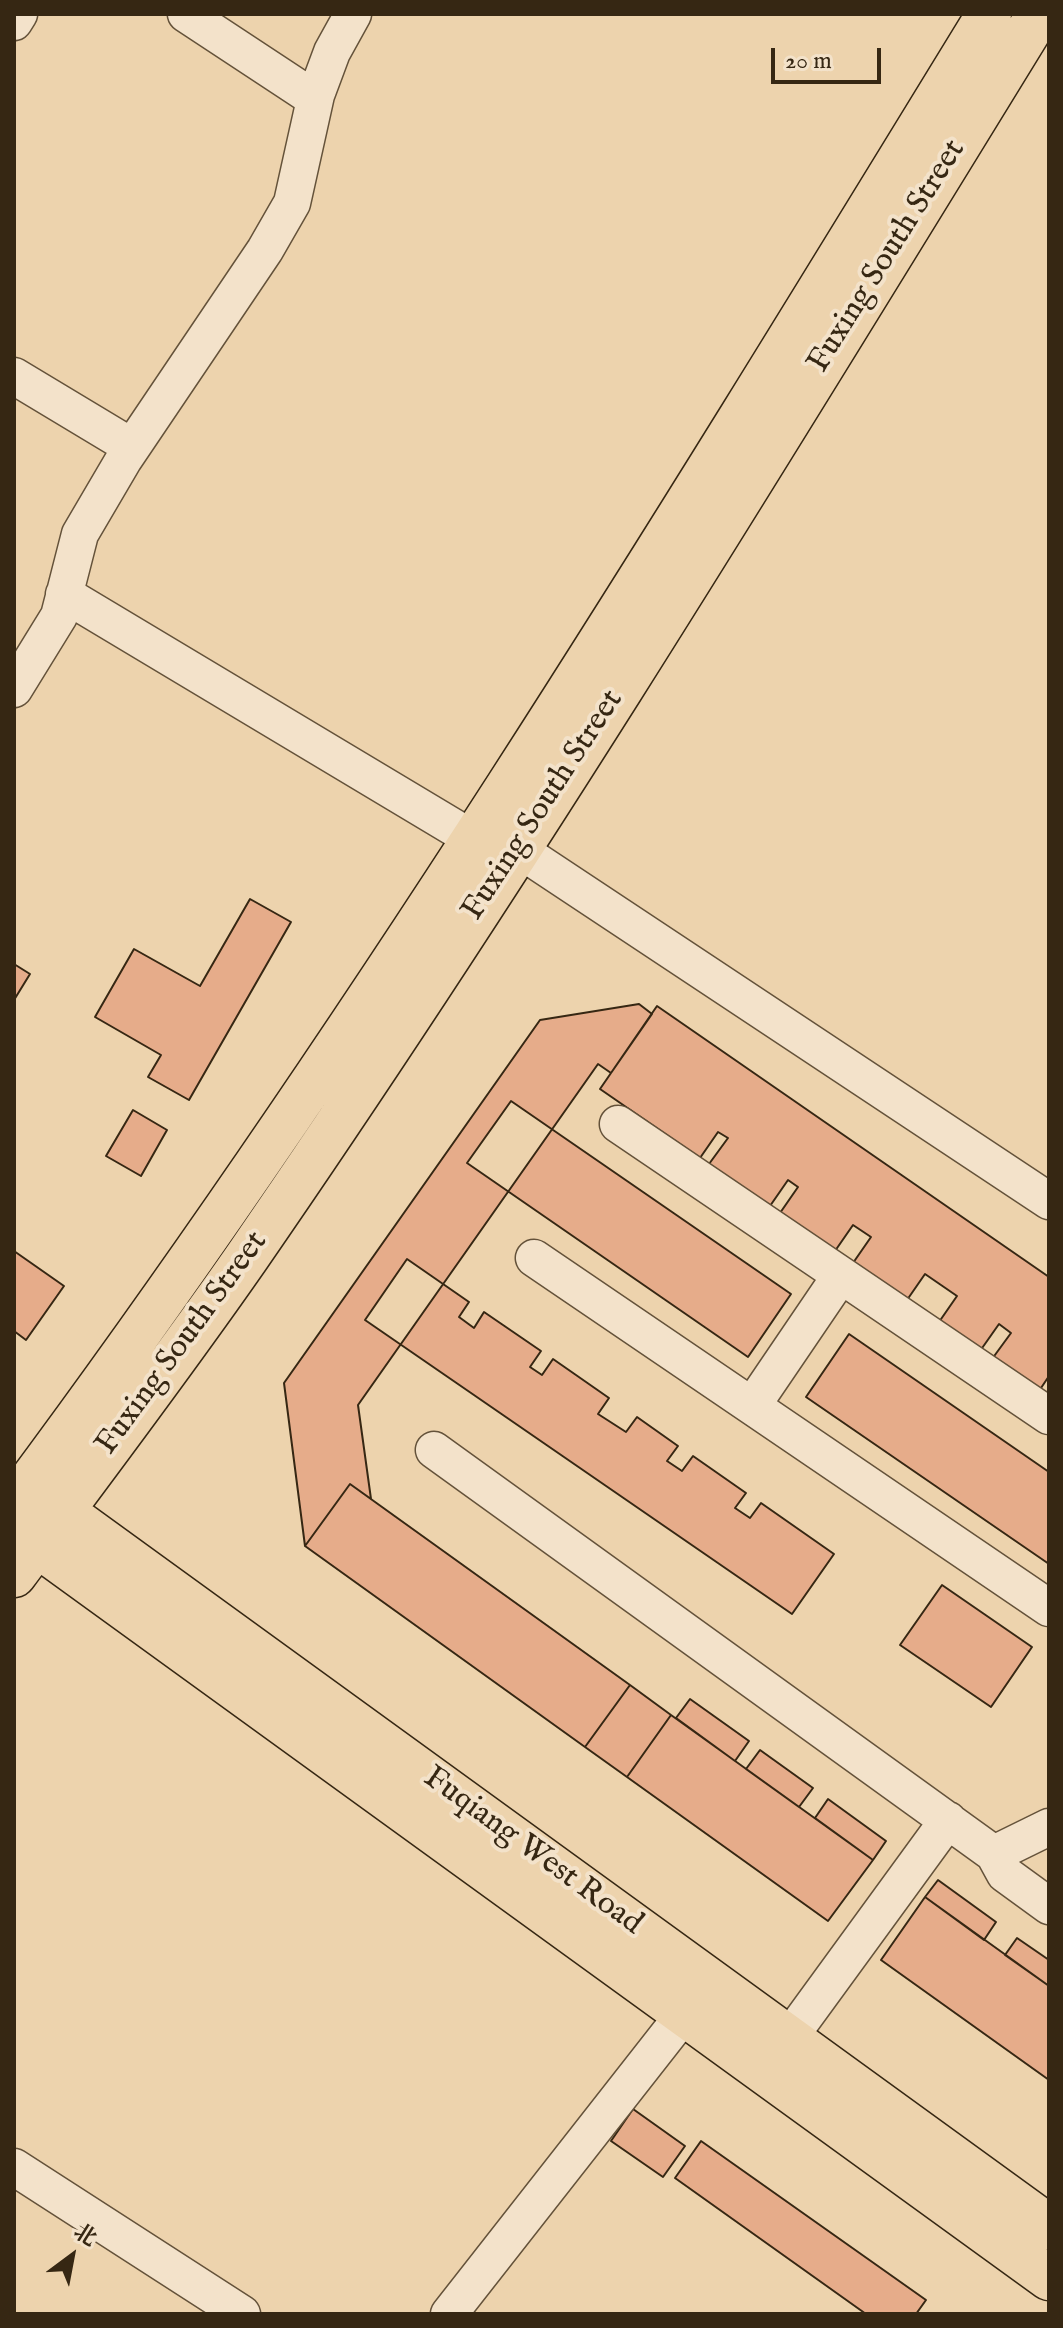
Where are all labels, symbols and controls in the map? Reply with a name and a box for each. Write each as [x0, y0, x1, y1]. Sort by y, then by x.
scale bar [775, 32, 885, 82]
text: 20 m [785, 46, 832, 77]
street label: Fuxing South Street [801, 134, 975, 380]
street label: Fuxing South Street [455, 684, 633, 928]
street label: Fuxing South Street [89, 1225, 277, 1463]
street label: Fuqiang West Road [415, 1760, 649, 1944]
north arrow [32, 2216, 112, 2296]
text: 北 [68, 2218, 101, 2253]

